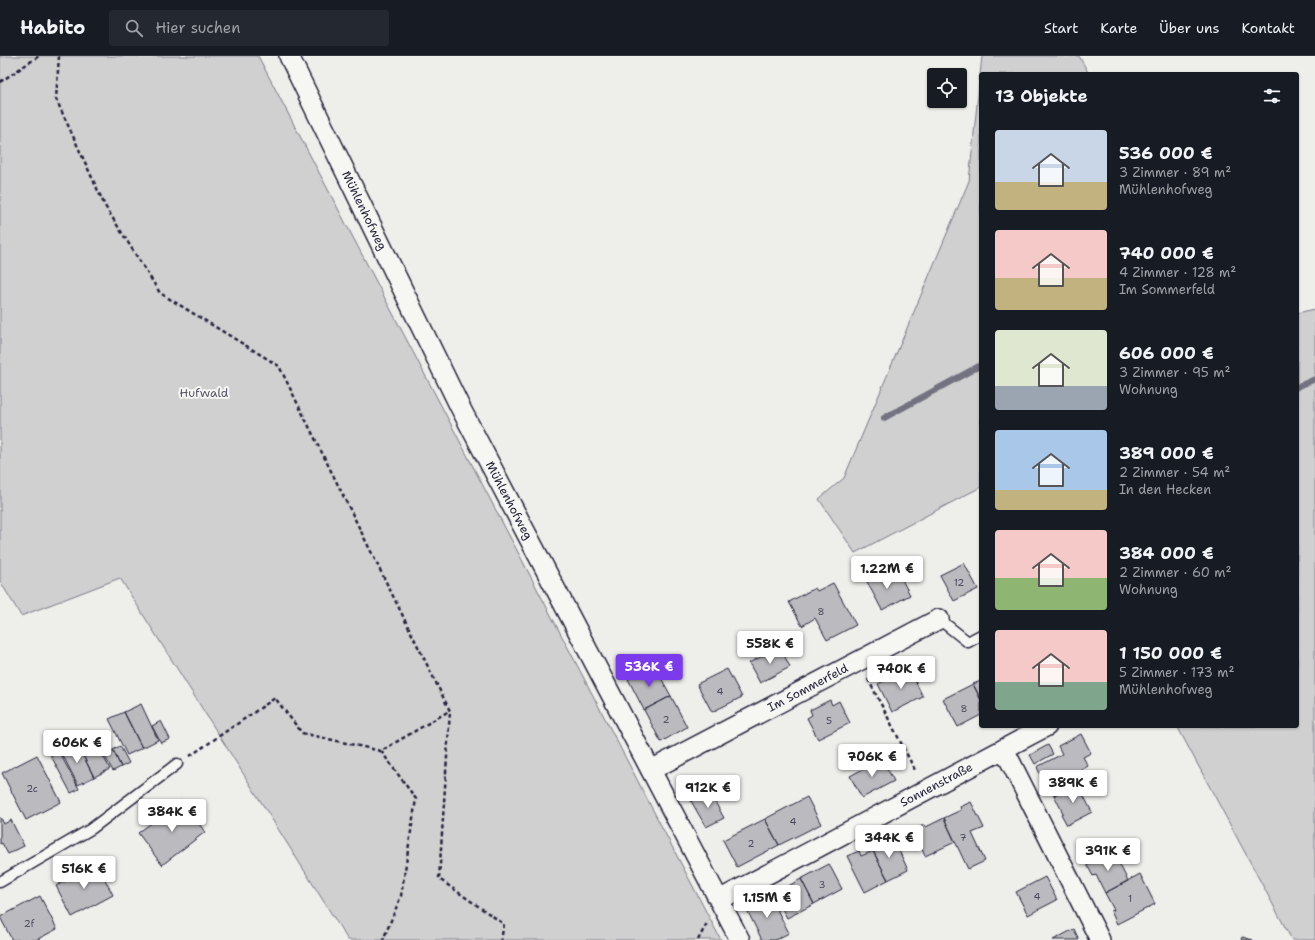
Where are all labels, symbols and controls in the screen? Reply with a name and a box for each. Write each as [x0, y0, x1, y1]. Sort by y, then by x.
search box [109, 10, 389, 46]
text: Habito [20, 15, 85, 40]
icon: search [123, 17, 145, 39]
text: Hier suchen [155, 18, 240, 38]
text: Start [1044, 19, 1078, 37]
text: Karte [1100, 19, 1137, 37]
text: Über uns [1159, 19, 1219, 37]
text: Kontakt [1241, 19, 1295, 37]
map controls [927, 68, 967, 108]
button: locate [927, 68, 967, 108]
text: 13 Objekte [995, 85, 1088, 107]
icon: filters [1261, 85, 1283, 107]
text: 536 000 € [1119, 142, 1212, 164]
icon: home [1027, 146, 1075, 194]
text: 3 Zimmer · 89 m² [1119, 164, 1231, 181]
street label: Mühlenhofweg [338, 168, 390, 253]
text: Mühlenhofweg [1119, 181, 1213, 198]
text: 740 000 € [1119, 242, 1214, 264]
icon: home [1027, 246, 1075, 294]
text: 4 Zimmer · 128 m² [1119, 264, 1236, 281]
text: Im Sommerfeld [1119, 281, 1215, 298]
text: 606 000 € [1119, 342, 1214, 364]
icon: home [1027, 346, 1075, 394]
text: 3 Zimmer · 95 m² [1119, 364, 1230, 381]
text: Wohnung [1119, 381, 1178, 398]
park label: Hufwald [180, 385, 229, 401]
text: 389 000 € [1119, 442, 1214, 464]
icon: home [1027, 446, 1075, 494]
street label: Mühlenhofweg [482, 458, 536, 542]
text: 2 Zimmer · 54 m² [1119, 464, 1230, 481]
text: In den Hecken [1119, 481, 1211, 498]
text: 384 000 € [1119, 542, 1214, 564]
icon: home [1027, 546, 1075, 594]
pin: 1.22M € [850, 556, 924, 590]
text: 1.22M € [860, 560, 914, 577]
text: 2 Zimmer · 60 m² [1119, 564, 1231, 581]
house number: 12 [954, 576, 964, 589]
text: Wohnung [1119, 581, 1178, 598]
house number: 8 [818, 605, 825, 618]
pin: 558K € [737, 631, 803, 665]
text: 558K € [746, 635, 794, 652]
text: 1 150 000 € [1119, 642, 1222, 664]
icon: home [1027, 646, 1075, 694]
pin: 536K € [616, 654, 682, 688]
pin: 740K € [868, 656, 934, 690]
text: 536K € [625, 658, 673, 675]
street label: Im Sommerfeld [765, 660, 851, 715]
text: 740K € [876, 660, 926, 677]
text: 5 Zimmer · 173 m² [1119, 664, 1234, 681]
text: Mühlenhofweg [1119, 681, 1213, 698]
house number: 4 [717, 685, 724, 698]
house number: 8 [961, 702, 968, 715]
house number: 2 [663, 713, 670, 726]
house number: 5 [826, 714, 832, 727]
pin: 606K € [44, 730, 110, 764]
text: 606K € [52, 734, 102, 751]
pin: 706K € [839, 744, 905, 778]
text: 706K € [847, 748, 897, 765]
street label: Sonnenstraße [897, 759, 976, 811]
pin: 389K € [1040, 770, 1106, 804]
text: 389K € [1048, 774, 1098, 791]
pin: 912K € [675, 775, 741, 809]
text: 912K € [685, 779, 731, 796]
house number: 2c [26, 782, 38, 795]
pin: 384K € [139, 799, 205, 833]
text: 384K € [147, 803, 197, 820]
house number: 4 [790, 815, 797, 828]
pin: 344K € [856, 825, 922, 859]
text: 344K € [864, 829, 914, 846]
house number: 7 [960, 831, 967, 844]
house number: 2 [748, 837, 755, 850]
pin: 391K € [1075, 838, 1141, 872]
text: 391K € [1085, 842, 1131, 859]
pin: 516K € [51, 856, 117, 890]
text: 516K € [62, 860, 106, 877]
house number: 3 [819, 878, 826, 891]
pin: 1.15M € [730, 885, 804, 919]
text: 1.15M € [743, 889, 791, 906]
house number: 4 [1034, 890, 1041, 903]
house number: 1 [1128, 892, 1132, 905]
house number: 2f [24, 917, 35, 930]

